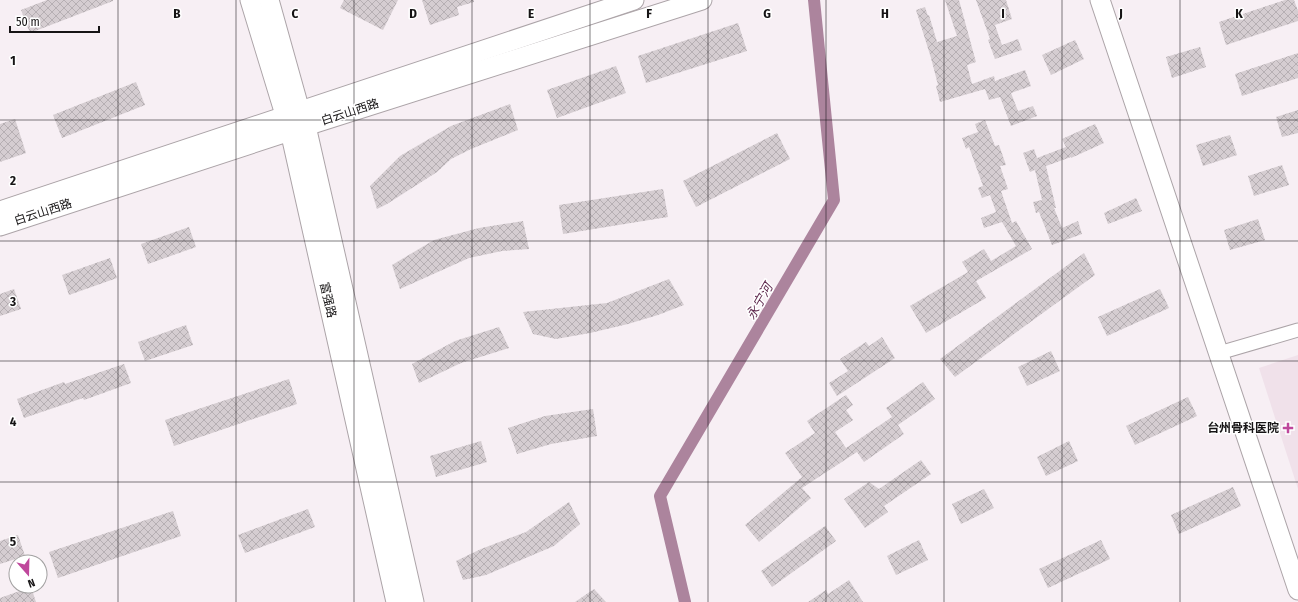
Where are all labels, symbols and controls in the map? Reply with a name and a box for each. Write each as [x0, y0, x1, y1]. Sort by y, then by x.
text: B [173, 6, 181, 21]
text: C [292, 6, 299, 21]
text: D [409, 6, 417, 21]
text: E [528, 6, 534, 21]
text: F [646, 6, 652, 21]
text: G [763, 6, 771, 21]
text: H [881, 6, 889, 21]
text: I [1001, 6, 1005, 21]
text: J [1118, 6, 1123, 21]
text: K [1235, 6, 1243, 21]
scale bar [10, 8, 99, 34]
text: 50 m [16, 15, 40, 29]
text: 1 [10, 53, 16, 68]
street label: 白云山西路 [319, 96, 381, 128]
text: 2 [9, 173, 16, 188]
street label: 白云山西路 [12, 196, 74, 228]
water label: 永宁河 [743, 278, 777, 322]
street label: 富强路 [317, 281, 339, 319]
text: 3 [9, 294, 16, 309]
text: 4 [10, 414, 17, 429]
place label: 台州骨科医院 [1207, 421, 1279, 435]
marker: 台州骨科医院 [1282, 422, 1294, 434]
text: 5 [10, 534, 16, 549]
north arrow [8, 554, 48, 594]
text: N [26, 576, 37, 590]

